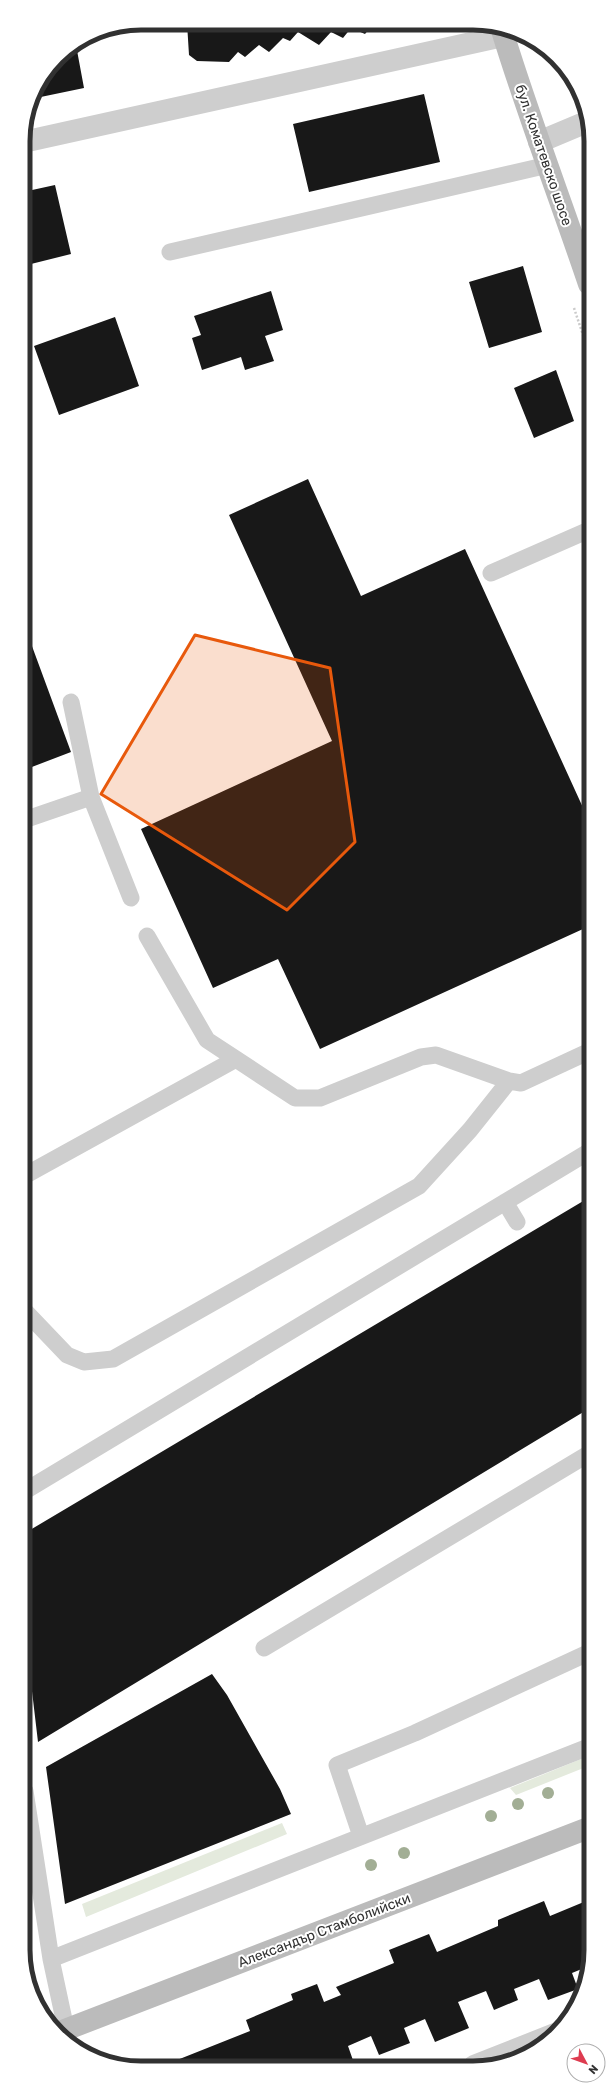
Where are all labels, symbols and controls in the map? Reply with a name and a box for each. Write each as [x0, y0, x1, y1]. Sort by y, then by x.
street label: бул. Коматевско шосе [511, 82, 576, 228]
street label: Александър Стамболийски [236, 1890, 413, 1971]
north arrow [566, 2043, 606, 2083]
text: N [586, 2062, 601, 2077]

